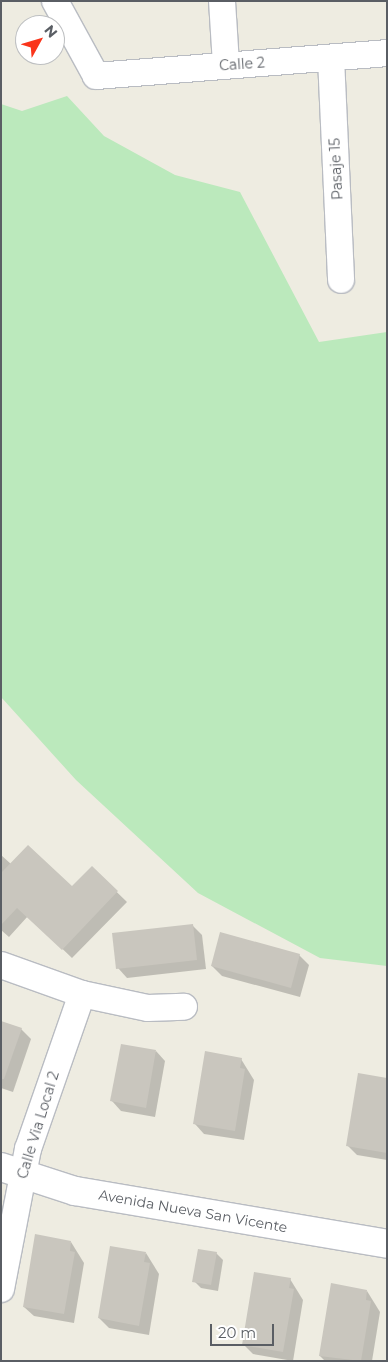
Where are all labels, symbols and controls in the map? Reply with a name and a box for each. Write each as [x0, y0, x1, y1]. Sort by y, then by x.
north arrow [15, 15, 65, 65]
text: N [40, 21, 61, 41]
street label: Calle 2 [219, 54, 265, 74]
street label: Pasaje 15 [326, 138, 346, 200]
street label: Calle Via Local 2 [14, 1069, 62, 1181]
street label: Avenida Nueva San Vicente [97, 1186, 289, 1236]
scale bar [213, 1314, 277, 1346]
text: 20 m [218, 1323, 256, 1342]

